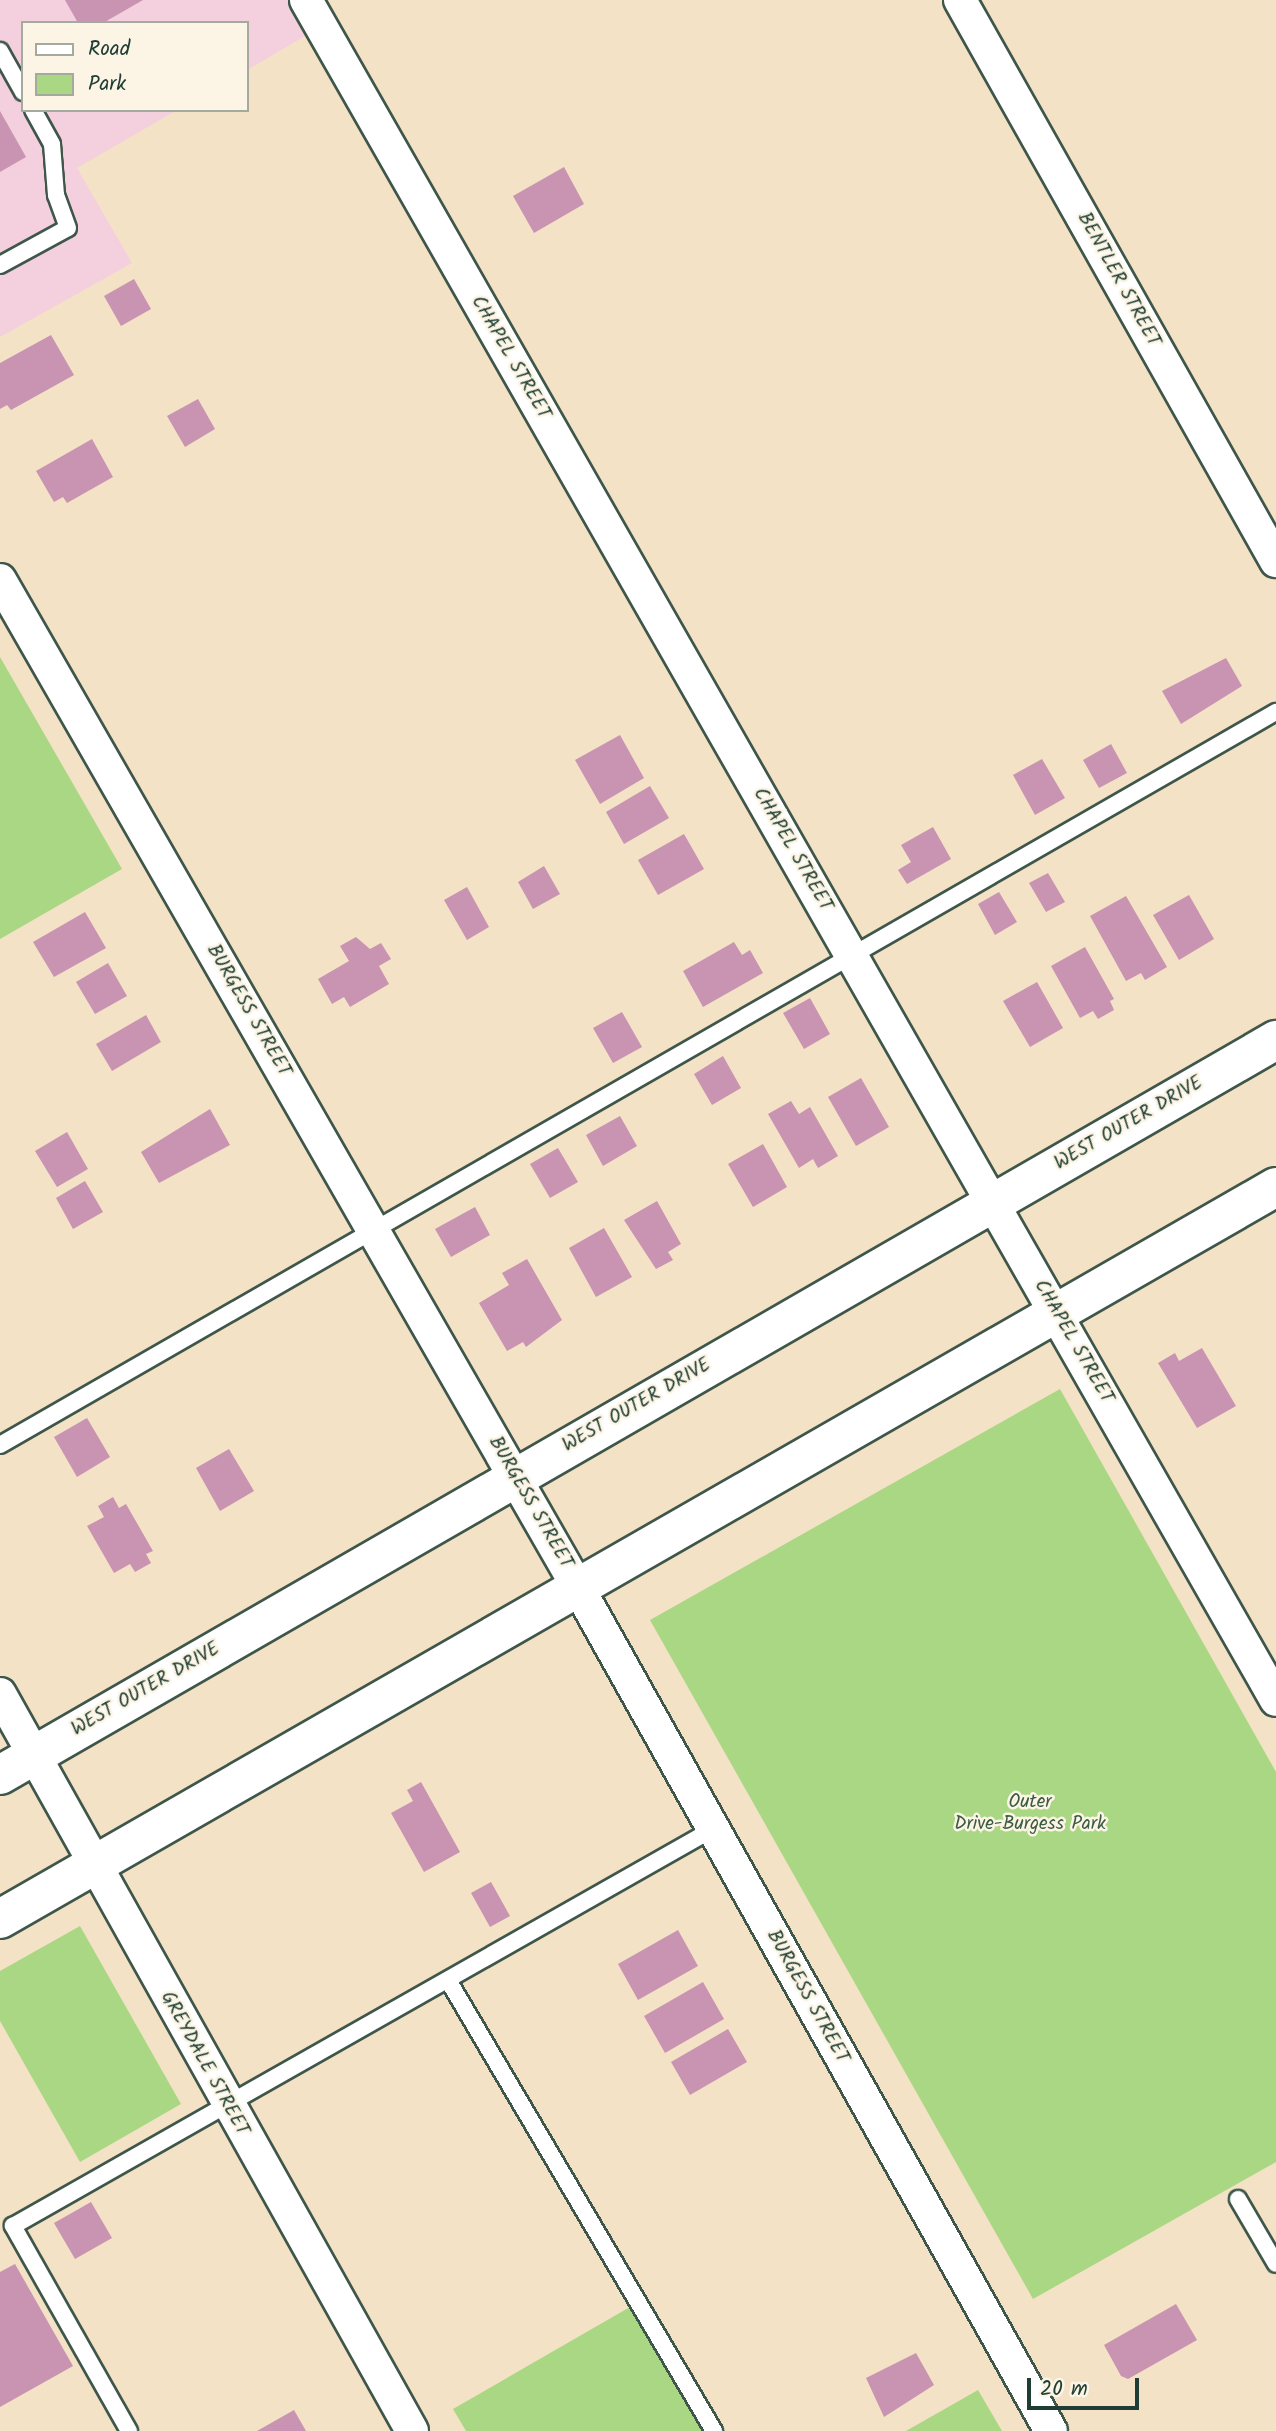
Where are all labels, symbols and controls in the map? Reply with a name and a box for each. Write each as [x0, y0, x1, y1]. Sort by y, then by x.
legend [21, 21, 248, 112]
text: Road [88, 33, 130, 66]
text: Park [88, 68, 126, 101]
street label: BENTLER STREET [1072, 209, 1164, 351]
street label: CHAPEL STREET [465, 292, 555, 424]
street label: CHAPEL STREET [747, 784, 837, 916]
street label: BURGESS STREET [201, 941, 295, 1081]
street label: WEST OUTER DRIVE [1051, 1072, 1207, 1176]
street label: CHAPEL STREET [1028, 1276, 1118, 1408]
street label: WEST OUTER DRIVE [559, 1354, 715, 1458]
street label: BURGESS STREET [483, 1433, 577, 1573]
street label: WEST OUTER DRIVE [68, 1638, 224, 1742]
park label: Outer Drive-Burgess Park [954, 1792, 1106, 1836]
street label: BURGESS STREET [761, 1926, 853, 2068]
street label: GREYDALE STREET [155, 1988, 253, 2140]
scale bar [1031, 2364, 1143, 2408]
text: 20 m [1040, 2373, 1088, 2406]

